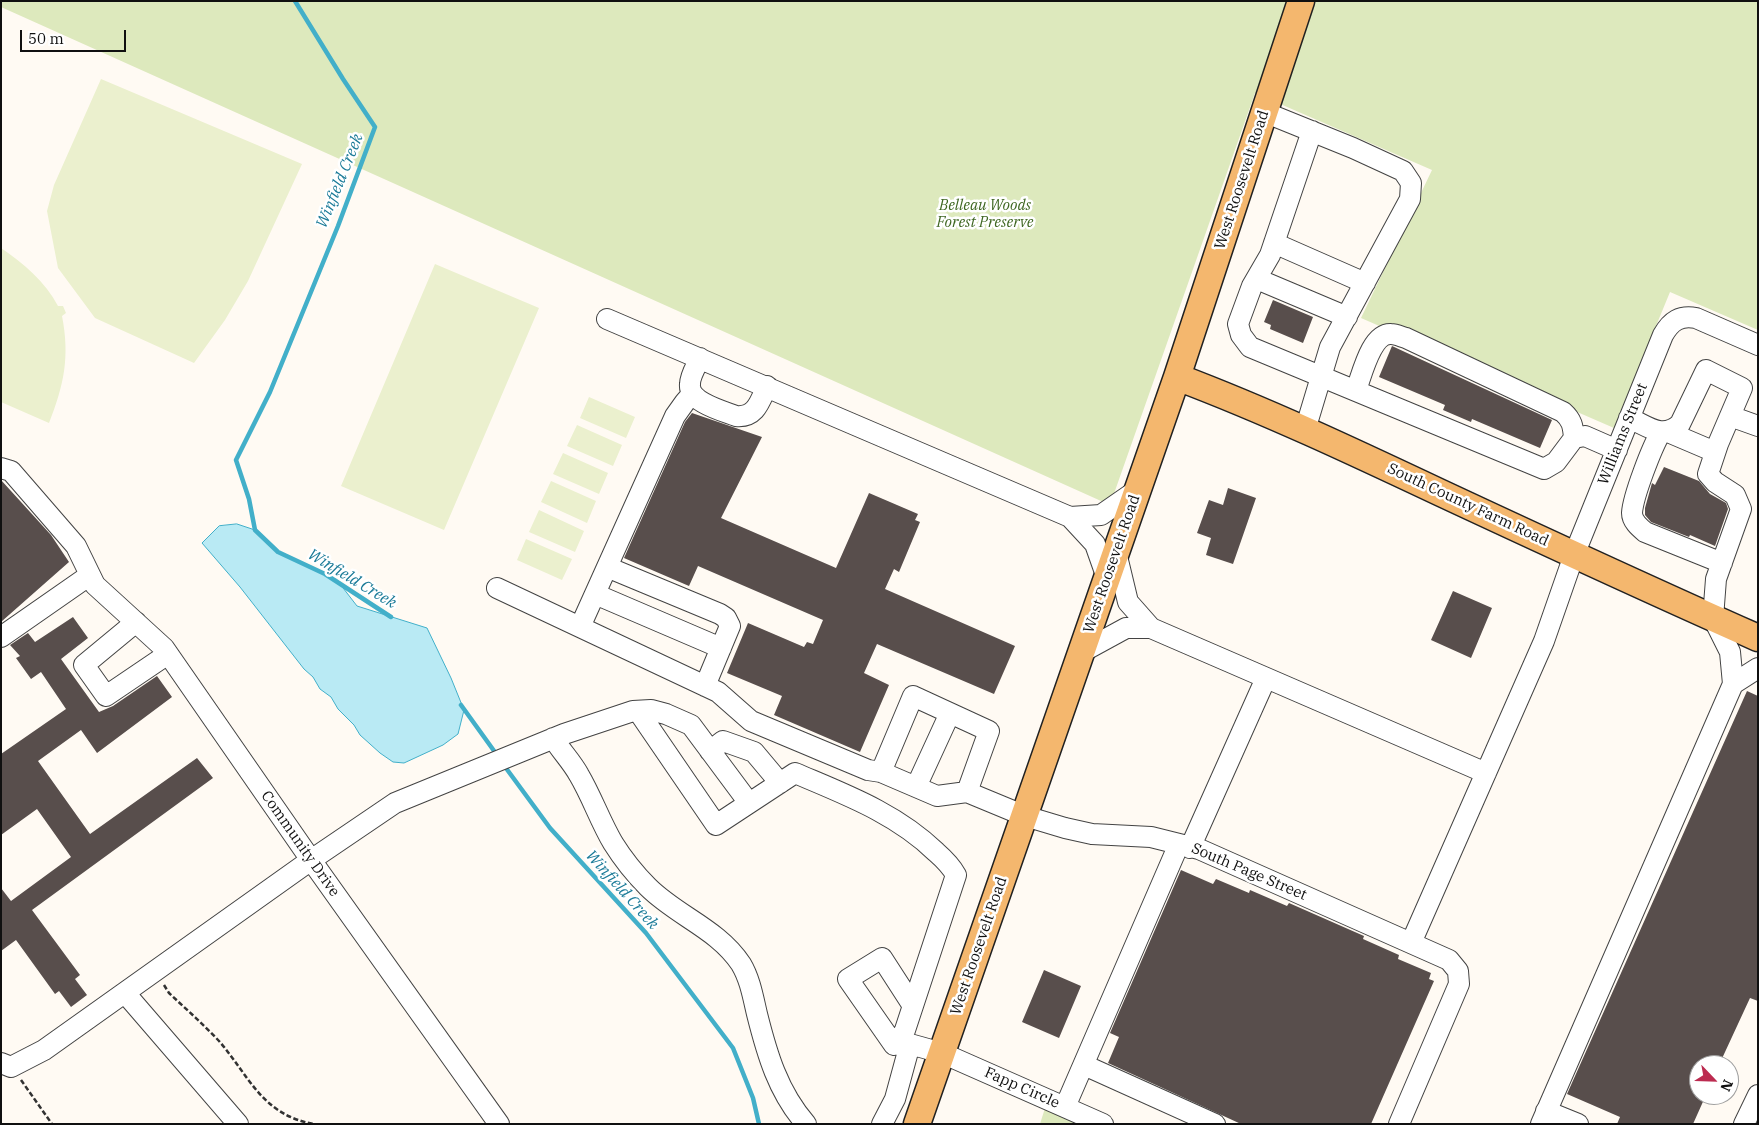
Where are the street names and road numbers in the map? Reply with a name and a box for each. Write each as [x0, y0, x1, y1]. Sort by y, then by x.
street label: West Roosevelt Road [1211, 108, 1273, 252]
street label: Williams Street [1594, 380, 1652, 488]
street label: South County Farm Road [1385, 460, 1551, 550]
street label: West Roosevelt Road [1080, 492, 1144, 636]
street label: Community Drive [257, 788, 343, 900]
street label: South Page Street [1189, 840, 1309, 904]
street label: West Roosevelt Road [947, 874, 1011, 1018]
street label: Fapp Circle [982, 1063, 1062, 1113]

